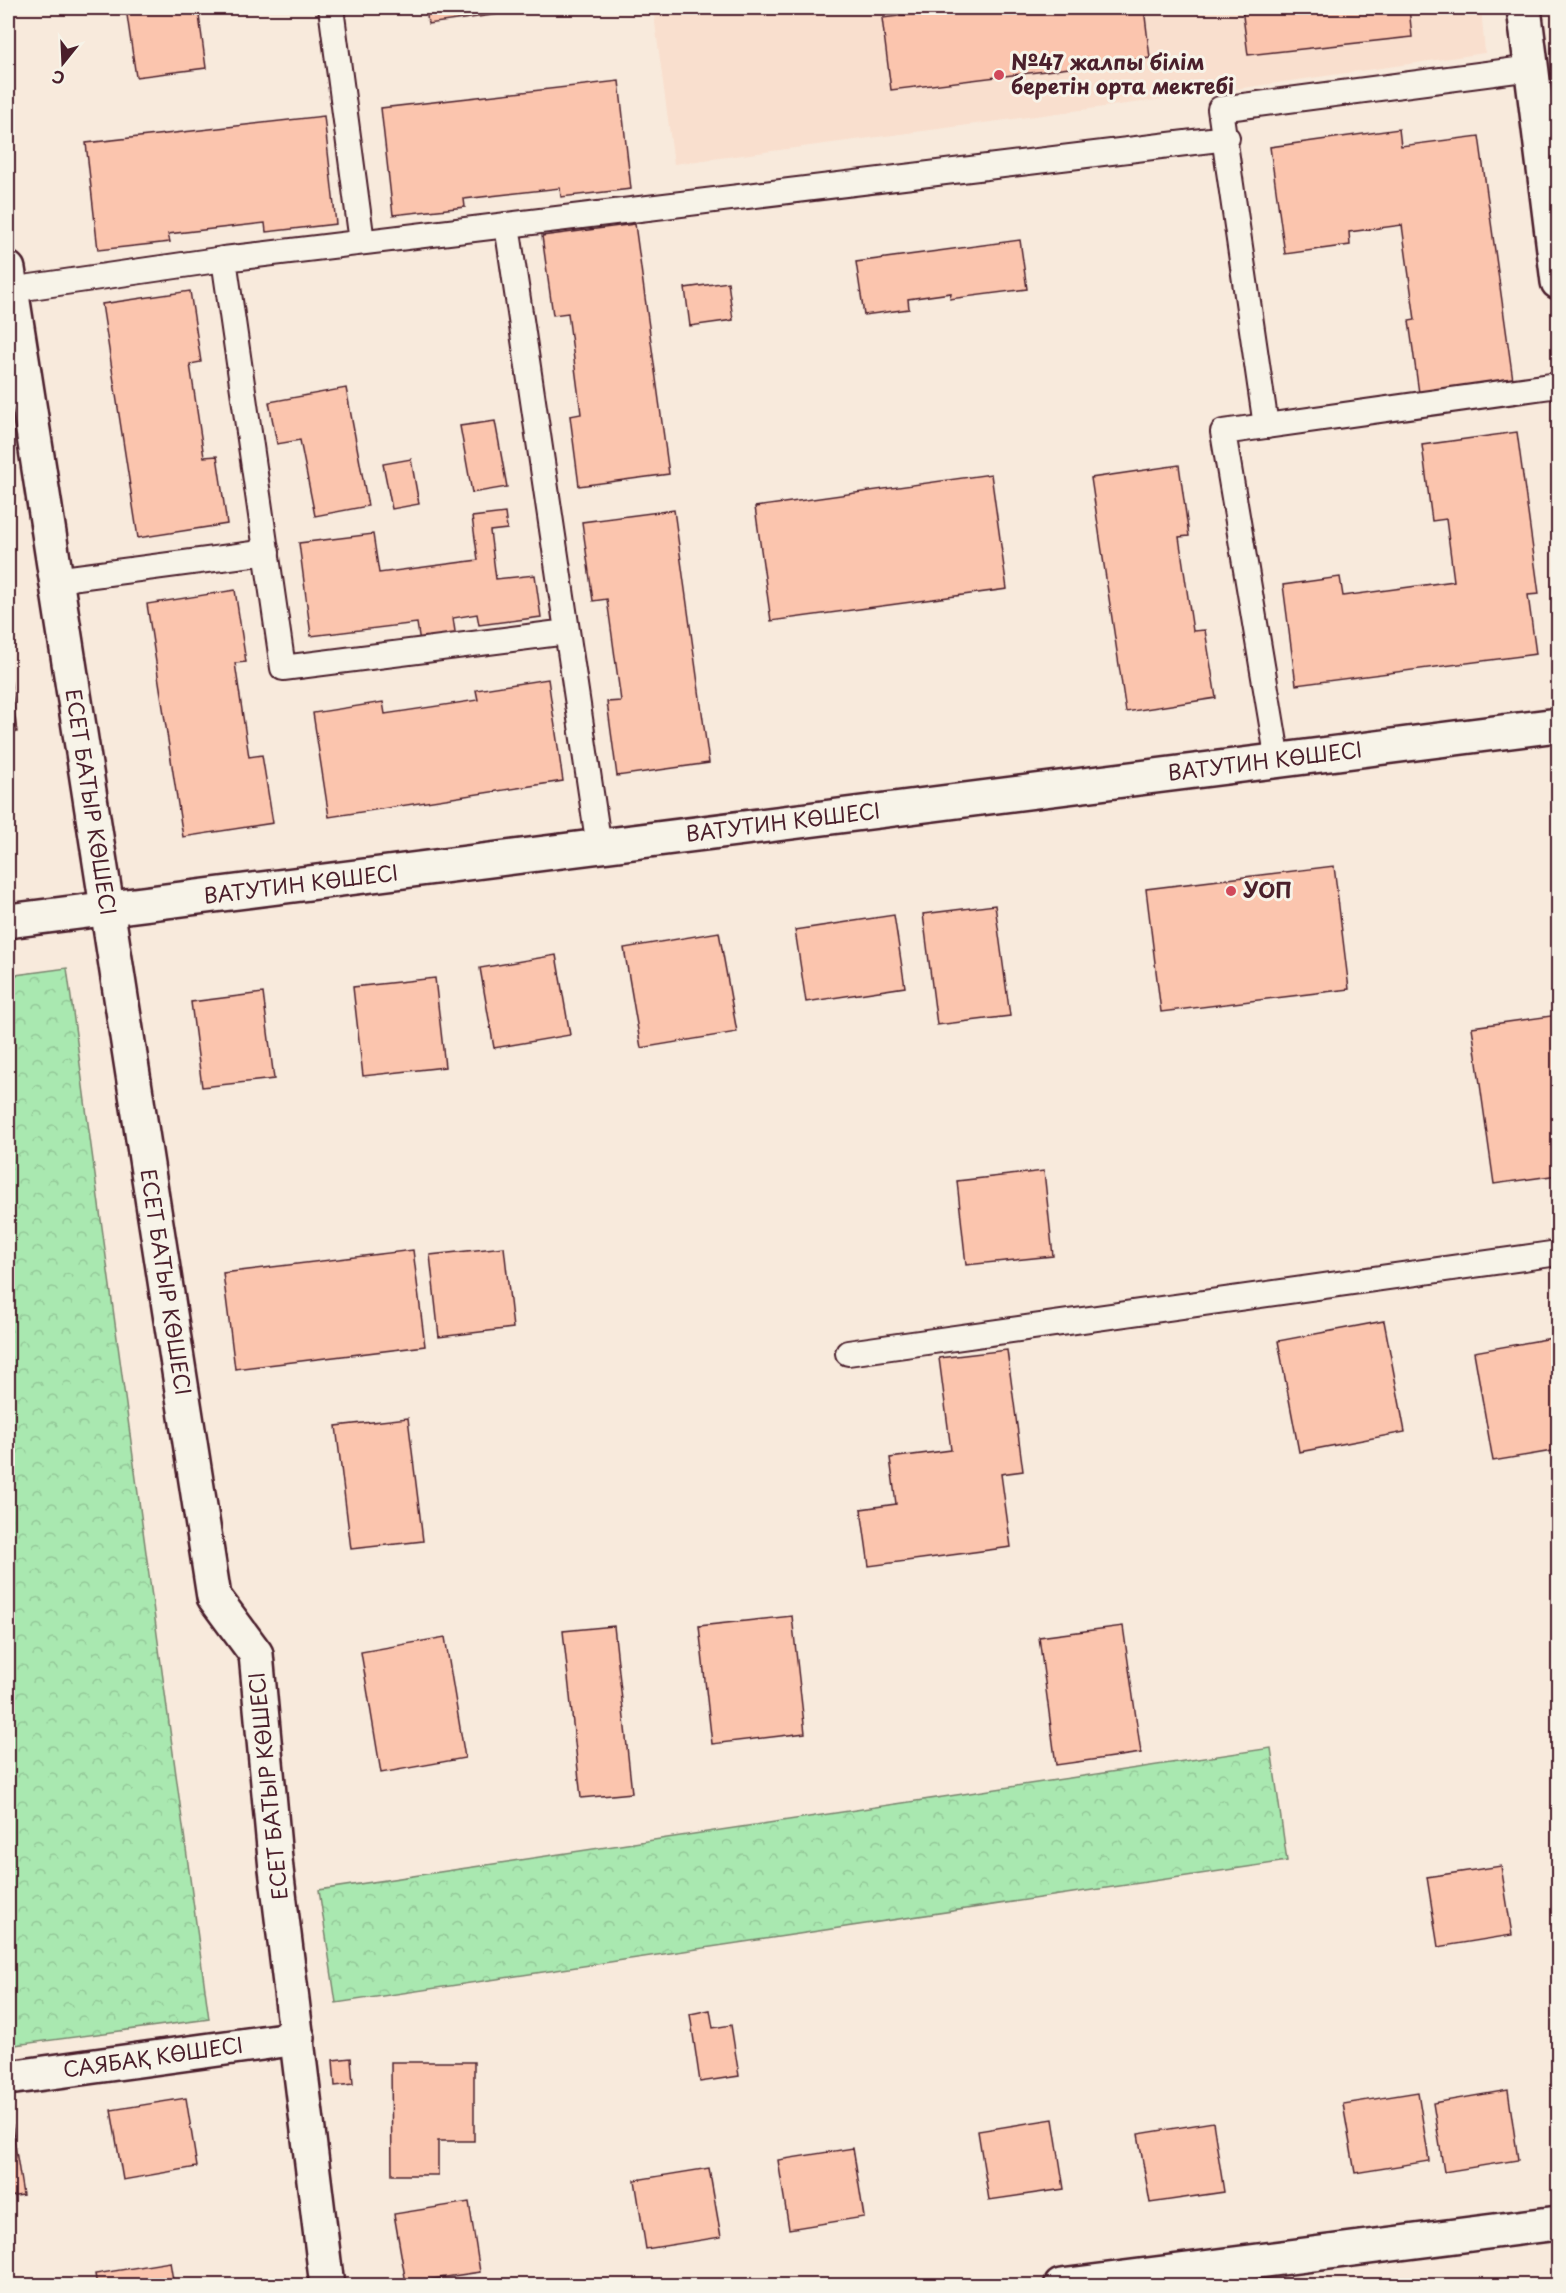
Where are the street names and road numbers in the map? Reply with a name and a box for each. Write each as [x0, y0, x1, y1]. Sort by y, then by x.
street label: ЕСЕТ БАТЫР КӨШЕСІ [58, 686, 126, 917]
street label: ВАТУТИН КӨШЕСІ [1166, 732, 1364, 788]
street label: ВАТУТИН КӨШЕСІ [684, 793, 882, 849]
street label: ВАТУТИН КӨШЕСІ [202, 855, 400, 911]
street label: ЕСЕТ БАТЫР КӨШЕСІ [133, 1166, 201, 1397]
street label: ЕСЕТ БАТЫР КӨШЕСІ [239, 1671, 295, 1902]
street label: САЯБАҚ КӨШЕСІ [61, 2028, 245, 2084]

